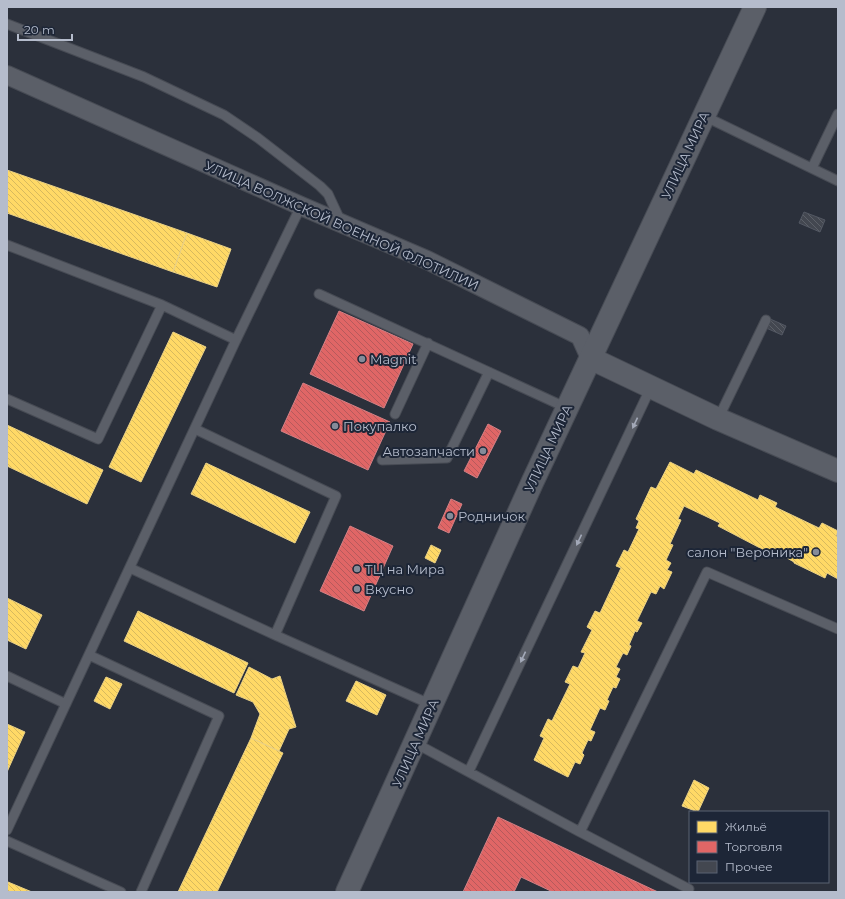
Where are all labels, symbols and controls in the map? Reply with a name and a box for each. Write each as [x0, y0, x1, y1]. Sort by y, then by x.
scale bar [18, 16, 72, 42]
text: 20 m [24, 22, 55, 37]
street label: УЛИЦА МИРА [658, 108, 712, 201]
street label: УЛИЦА ВОЛЖСКОЙ ВОЕННОЙ ФЛОТИЛИИ [202, 157, 482, 293]
place label: Magnit [370, 351, 416, 367]
marker: Magnit [357, 354, 367, 364]
street label: УЛИЦА МИРА [521, 401, 575, 494]
one-way arrow [632, 417, 638, 428]
place label: Покупалко [343, 418, 417, 434]
marker: Покупалко [330, 421, 340, 431]
place label: Автозапчасти [382, 443, 475, 459]
marker: Автозапчасти [478, 446, 488, 456]
place label: Родничок [458, 508, 526, 524]
marker: Родничок [445, 511, 455, 521]
one-way arrow [576, 534, 582, 546]
place label: салон "Вероника" [687, 544, 808, 560]
marker: салон "Вероника" [811, 547, 821, 557]
place label: ТЦ на Мира [365, 561, 444, 577]
marker: ТЦ на Мира [352, 564, 362, 574]
place label: Вкусно [365, 581, 413, 597]
marker: Вкусно [352, 584, 362, 594]
one-way arrow [520, 652, 526, 663]
street label: УЛИЦА МИРА [388, 696, 442, 790]
legend [689, 811, 829, 883]
text: Жильё [725, 819, 767, 834]
text: Торговля [725, 839, 782, 854]
text: Прочее [725, 859, 773, 874]

